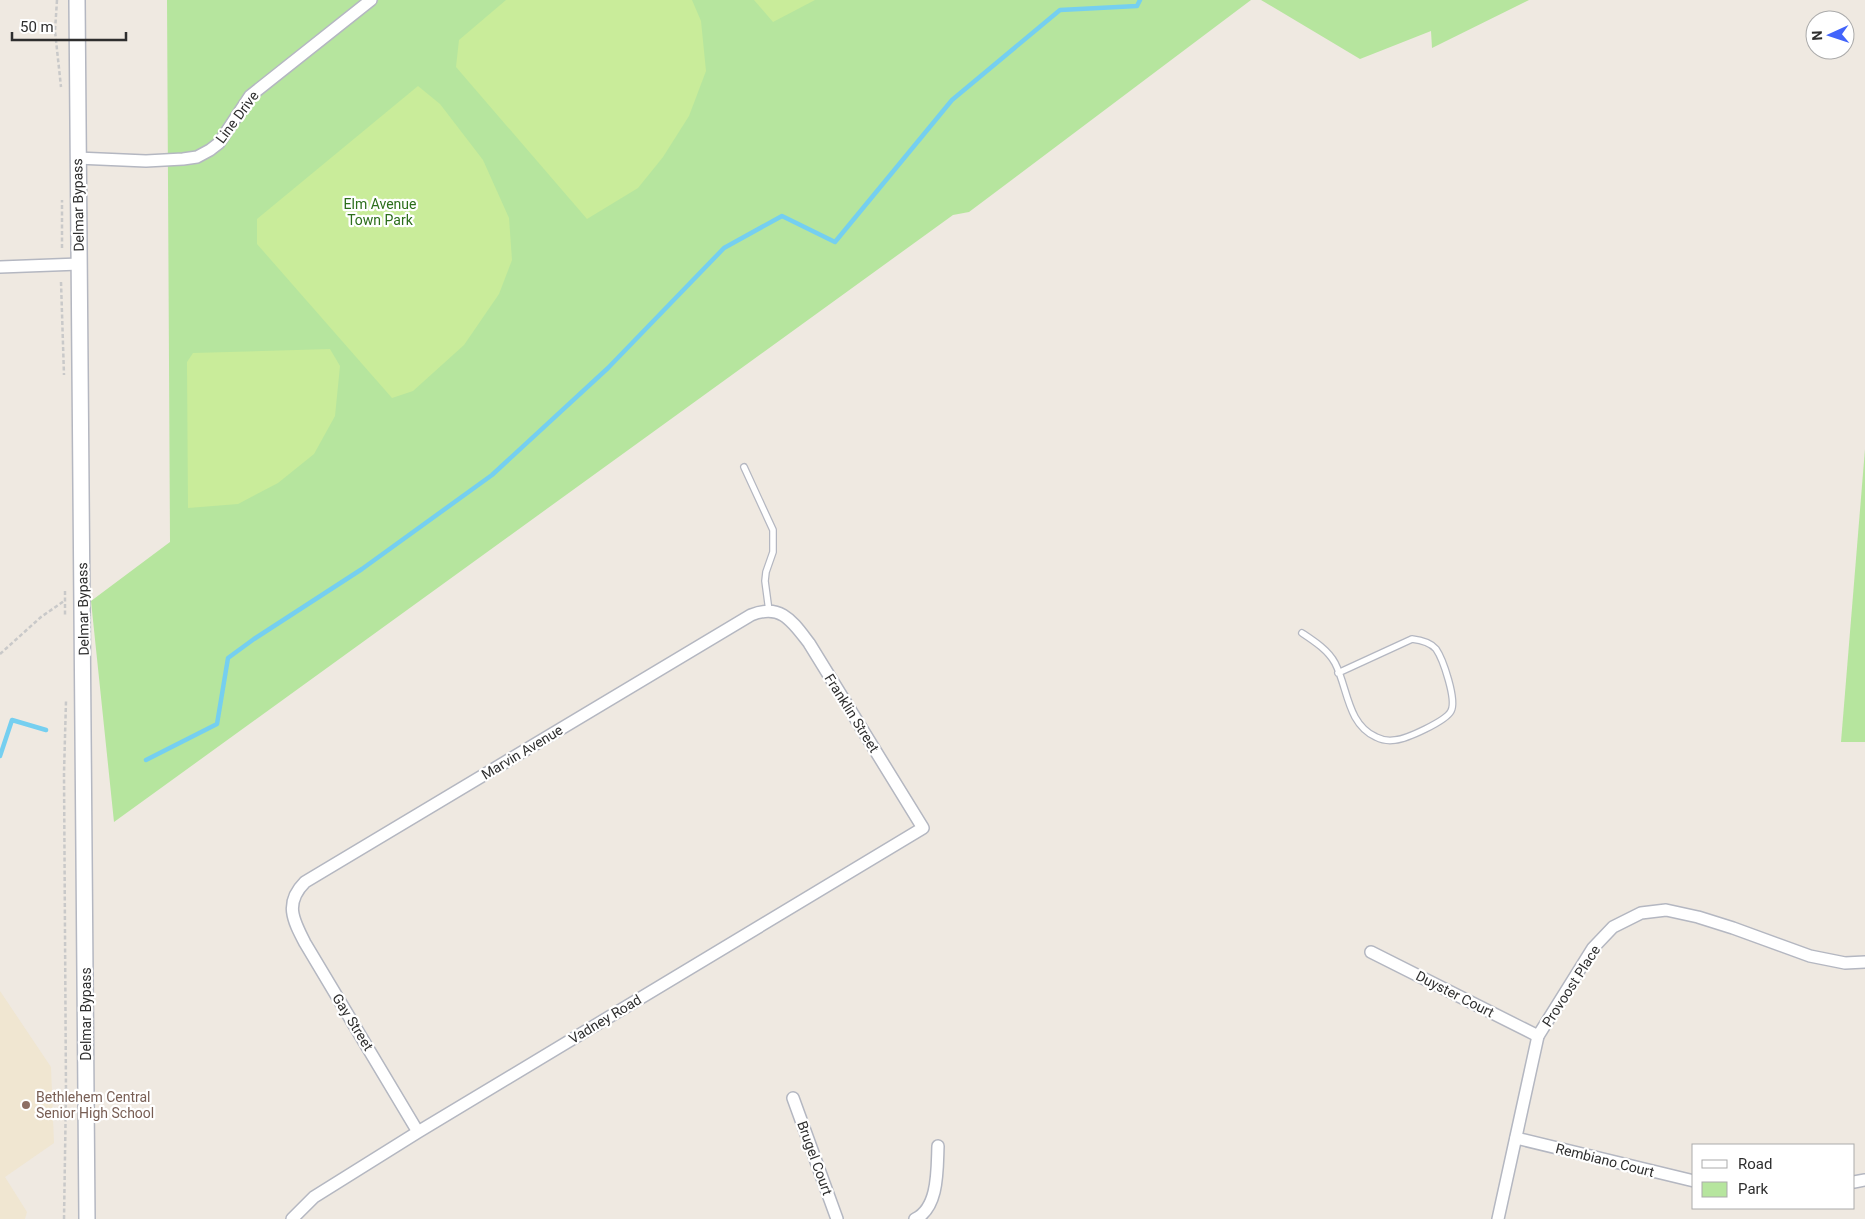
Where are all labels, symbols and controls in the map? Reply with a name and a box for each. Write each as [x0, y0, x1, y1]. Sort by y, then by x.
scale bar [12, 10, 126, 42]
north arrow [1805, 10, 1855, 60]
text: 50 m [20, 18, 54, 36]
text: N [1809, 30, 1825, 41]
street label: Line Drive [212, 88, 262, 146]
street label: Delmar Bypass [69, 158, 87, 252]
park label: Elm Avenue Town Park [344, 196, 416, 228]
street label: Delmar Bypass [74, 562, 92, 656]
street label: Franklin Street [822, 671, 883, 756]
street label: Marvin Avenue [479, 721, 565, 783]
street label: Provoost Place [1539, 942, 1603, 1030]
street label: Delmar Bypass [78, 967, 94, 1061]
street label: Duyster Court [1413, 967, 1497, 1021]
street label: Gay Street [329, 991, 377, 1054]
street label: Vadney Road [566, 991, 644, 1047]
place label: Bethlehem Central Senior High School [36, 1089, 154, 1121]
marker: Bethlehem Central Senior High School [20, 1099, 32, 1111]
street label: Brugel Court [794, 1119, 836, 1198]
street label: Rembiano Court [1554, 1140, 1656, 1180]
legend [1692, 1144, 1855, 1209]
text: Road [1738, 1155, 1772, 1173]
text: Park [1738, 1180, 1769, 1198]

